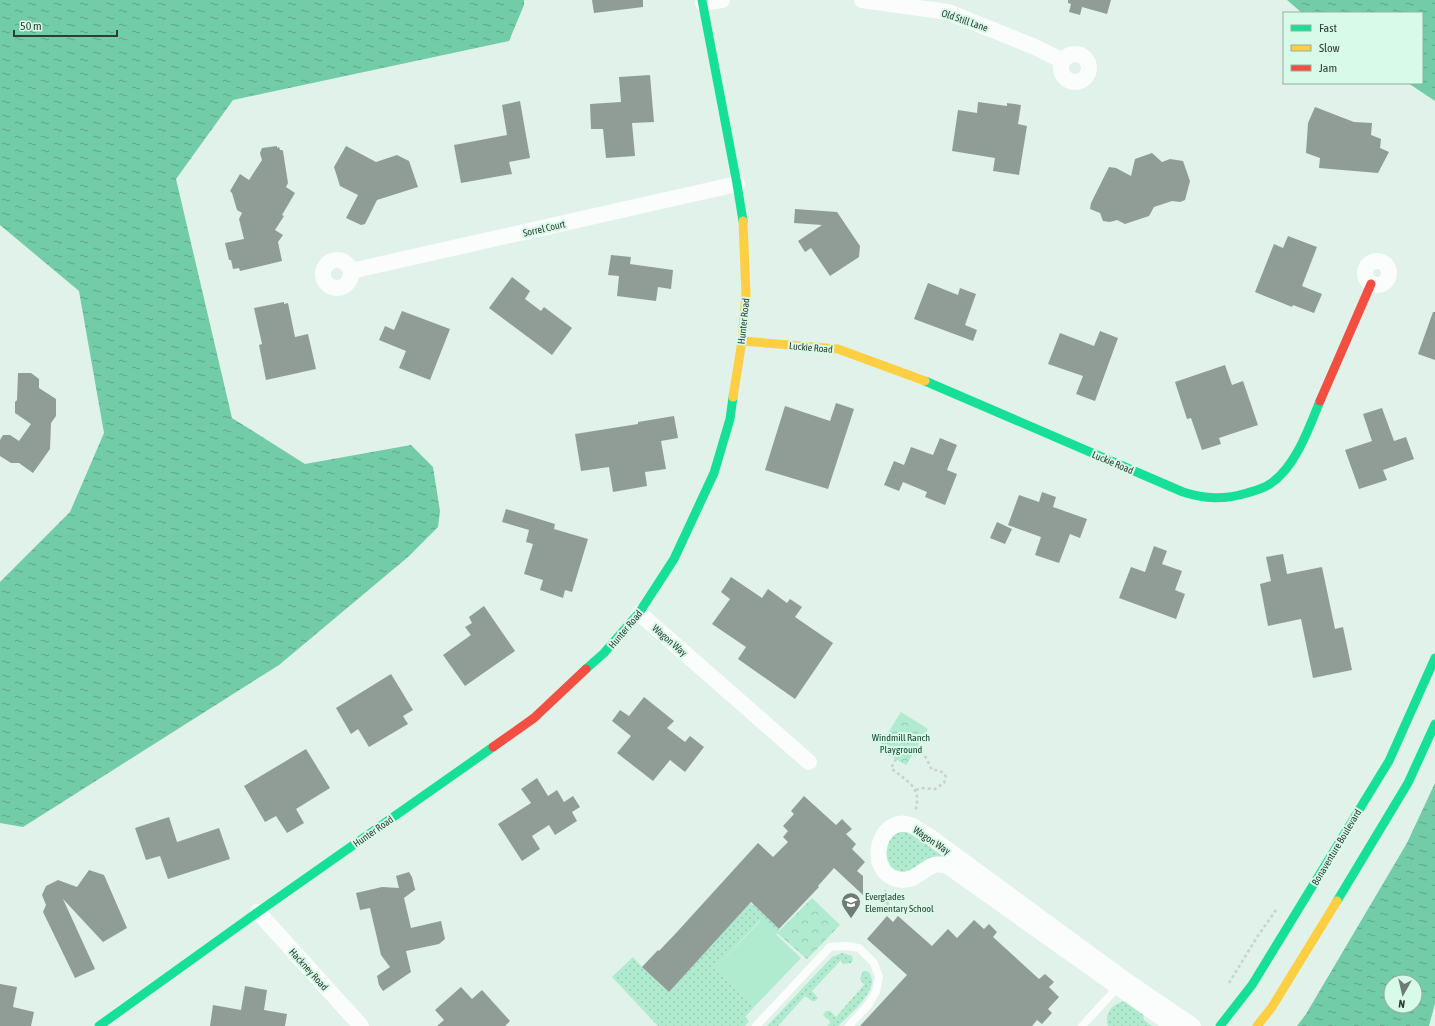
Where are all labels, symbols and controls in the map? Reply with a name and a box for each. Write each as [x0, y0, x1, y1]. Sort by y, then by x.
street label: Old Still Lane [940, 7, 990, 34]
scale bar [14, 12, 117, 38]
legend [1283, 12, 1423, 84]
text: 50 m [20, 19, 42, 33]
text: Fast [1319, 21, 1337, 35]
text: Slow [1319, 41, 1340, 55]
text: Jam [1319, 61, 1337, 75]
street label: Sorrel Court [522, 218, 566, 239]
street label: Hunter Road [736, 297, 751, 345]
street label: Luckie Road [789, 340, 834, 355]
street label: Luckie Road [1090, 449, 1135, 476]
street label: Hunter Road [606, 608, 645, 651]
street label: Wagon Way [650, 622, 689, 658]
park label: Windmill Ranch Playground [872, 732, 930, 755]
street label: Bonaventure Boulevard [1309, 807, 1364, 887]
street label: Hunter Road [351, 814, 396, 849]
street label: Wagon Way [911, 824, 952, 857]
school or university icon: Everglades Elementary School [840, 891, 862, 919]
place label: Everglades Elementary School [865, 891, 934, 914]
street label: Hackney Road [287, 946, 330, 993]
north arrow [1383, 974, 1423, 1014]
text: N [1398, 998, 1406, 1010]

